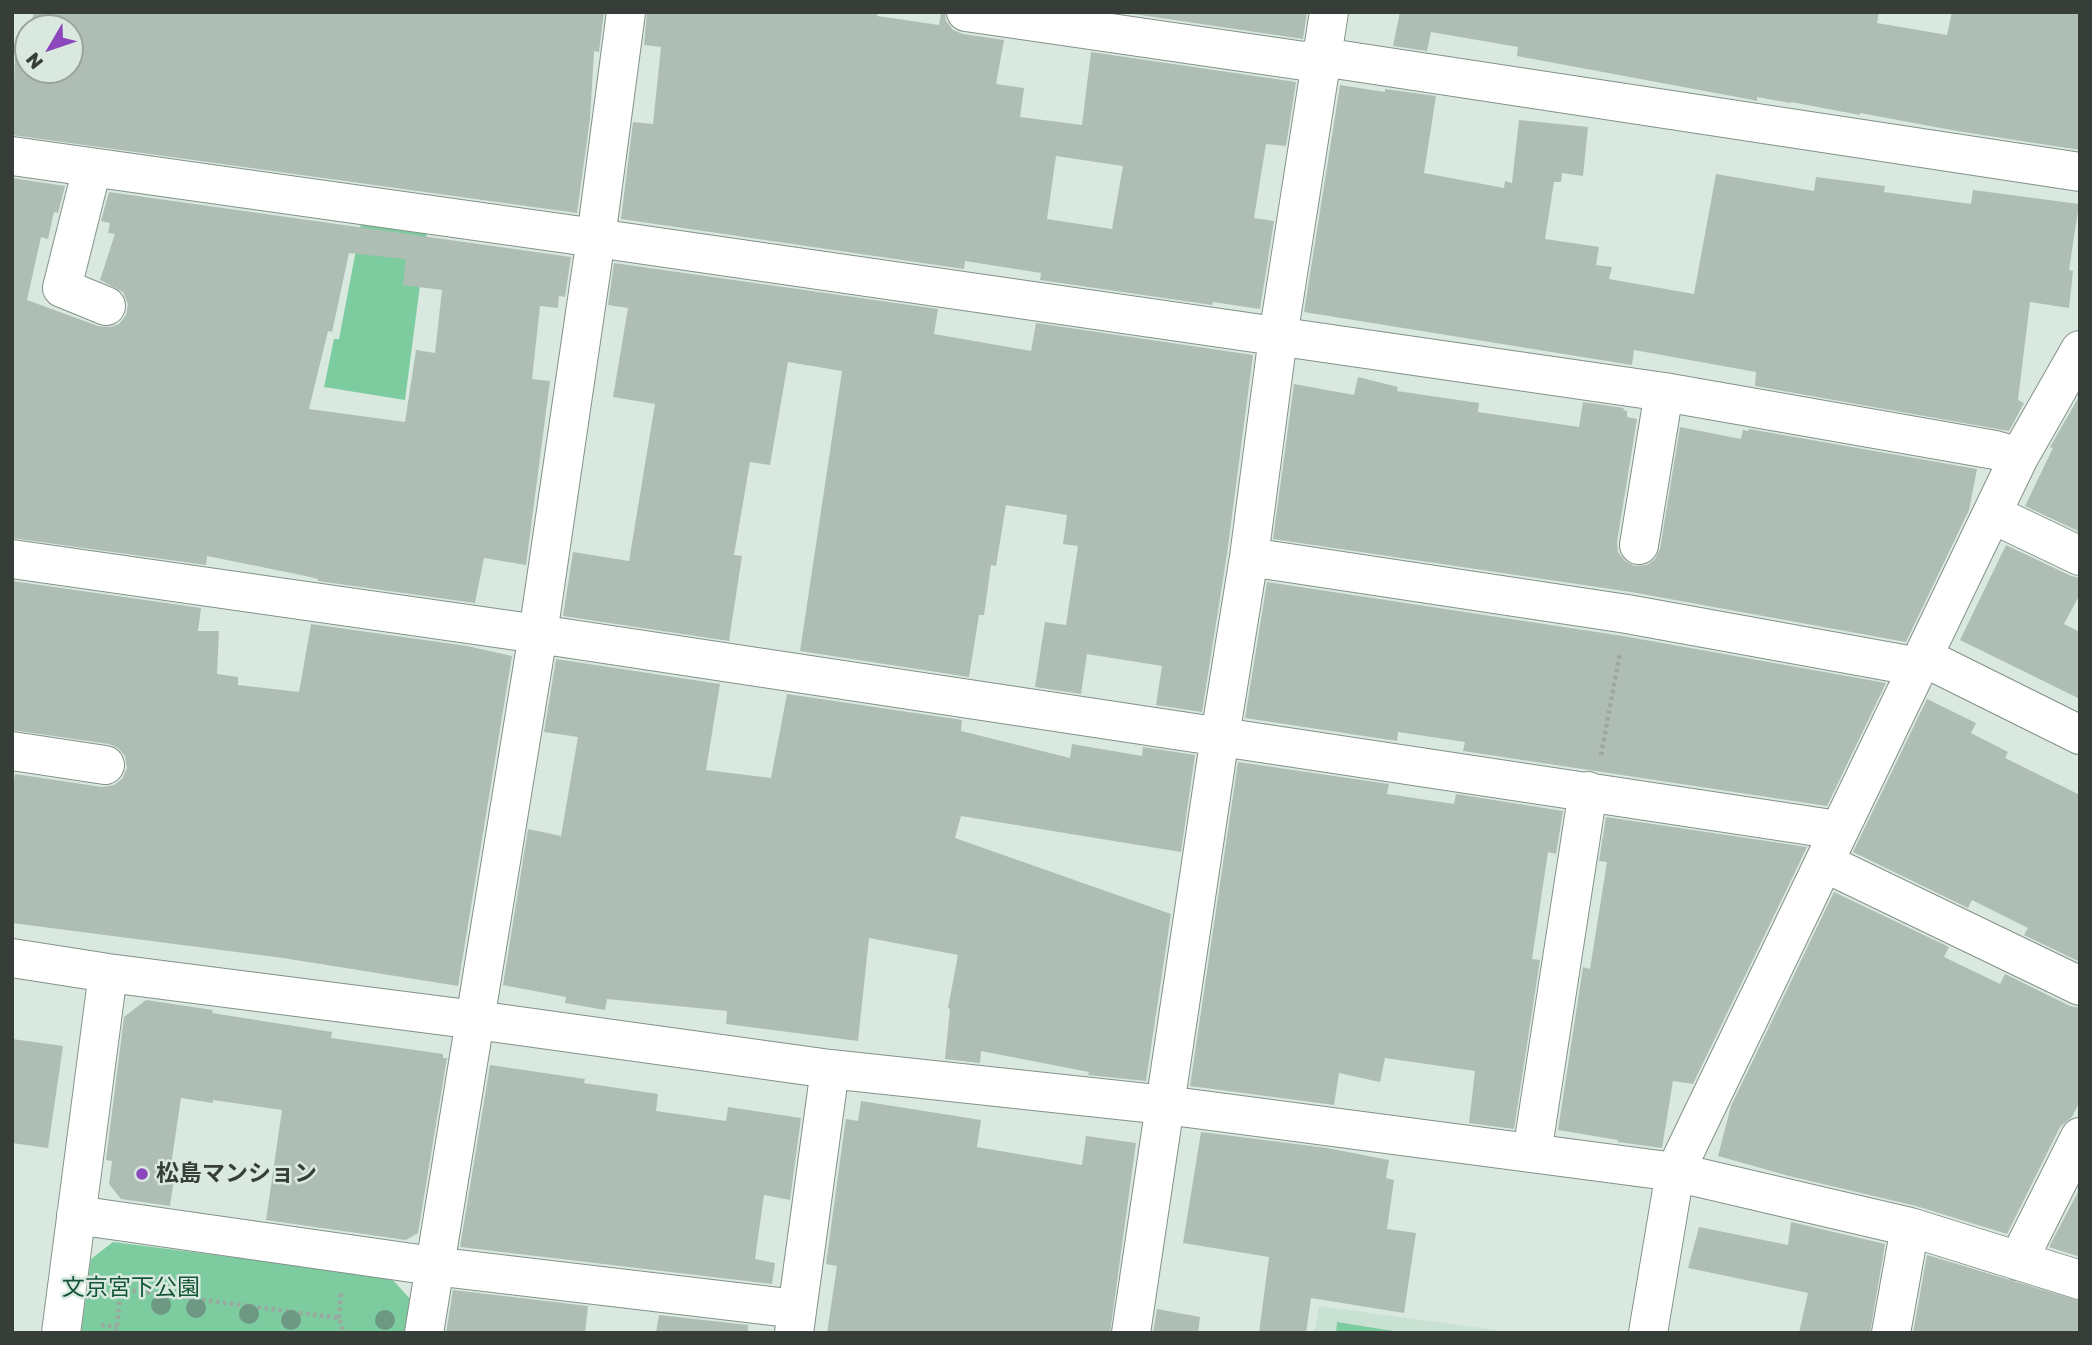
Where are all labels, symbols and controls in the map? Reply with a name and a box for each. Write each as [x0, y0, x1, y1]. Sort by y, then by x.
north arrow [14, 14, 84, 84]
text: N [20, 48, 47, 74]
place label: 松島マンション [156, 1160, 317, 1188]
marker: 松島マンション [134, 1166, 150, 1182]
park label: 文京宮下公園 [62, 1274, 200, 1302]

